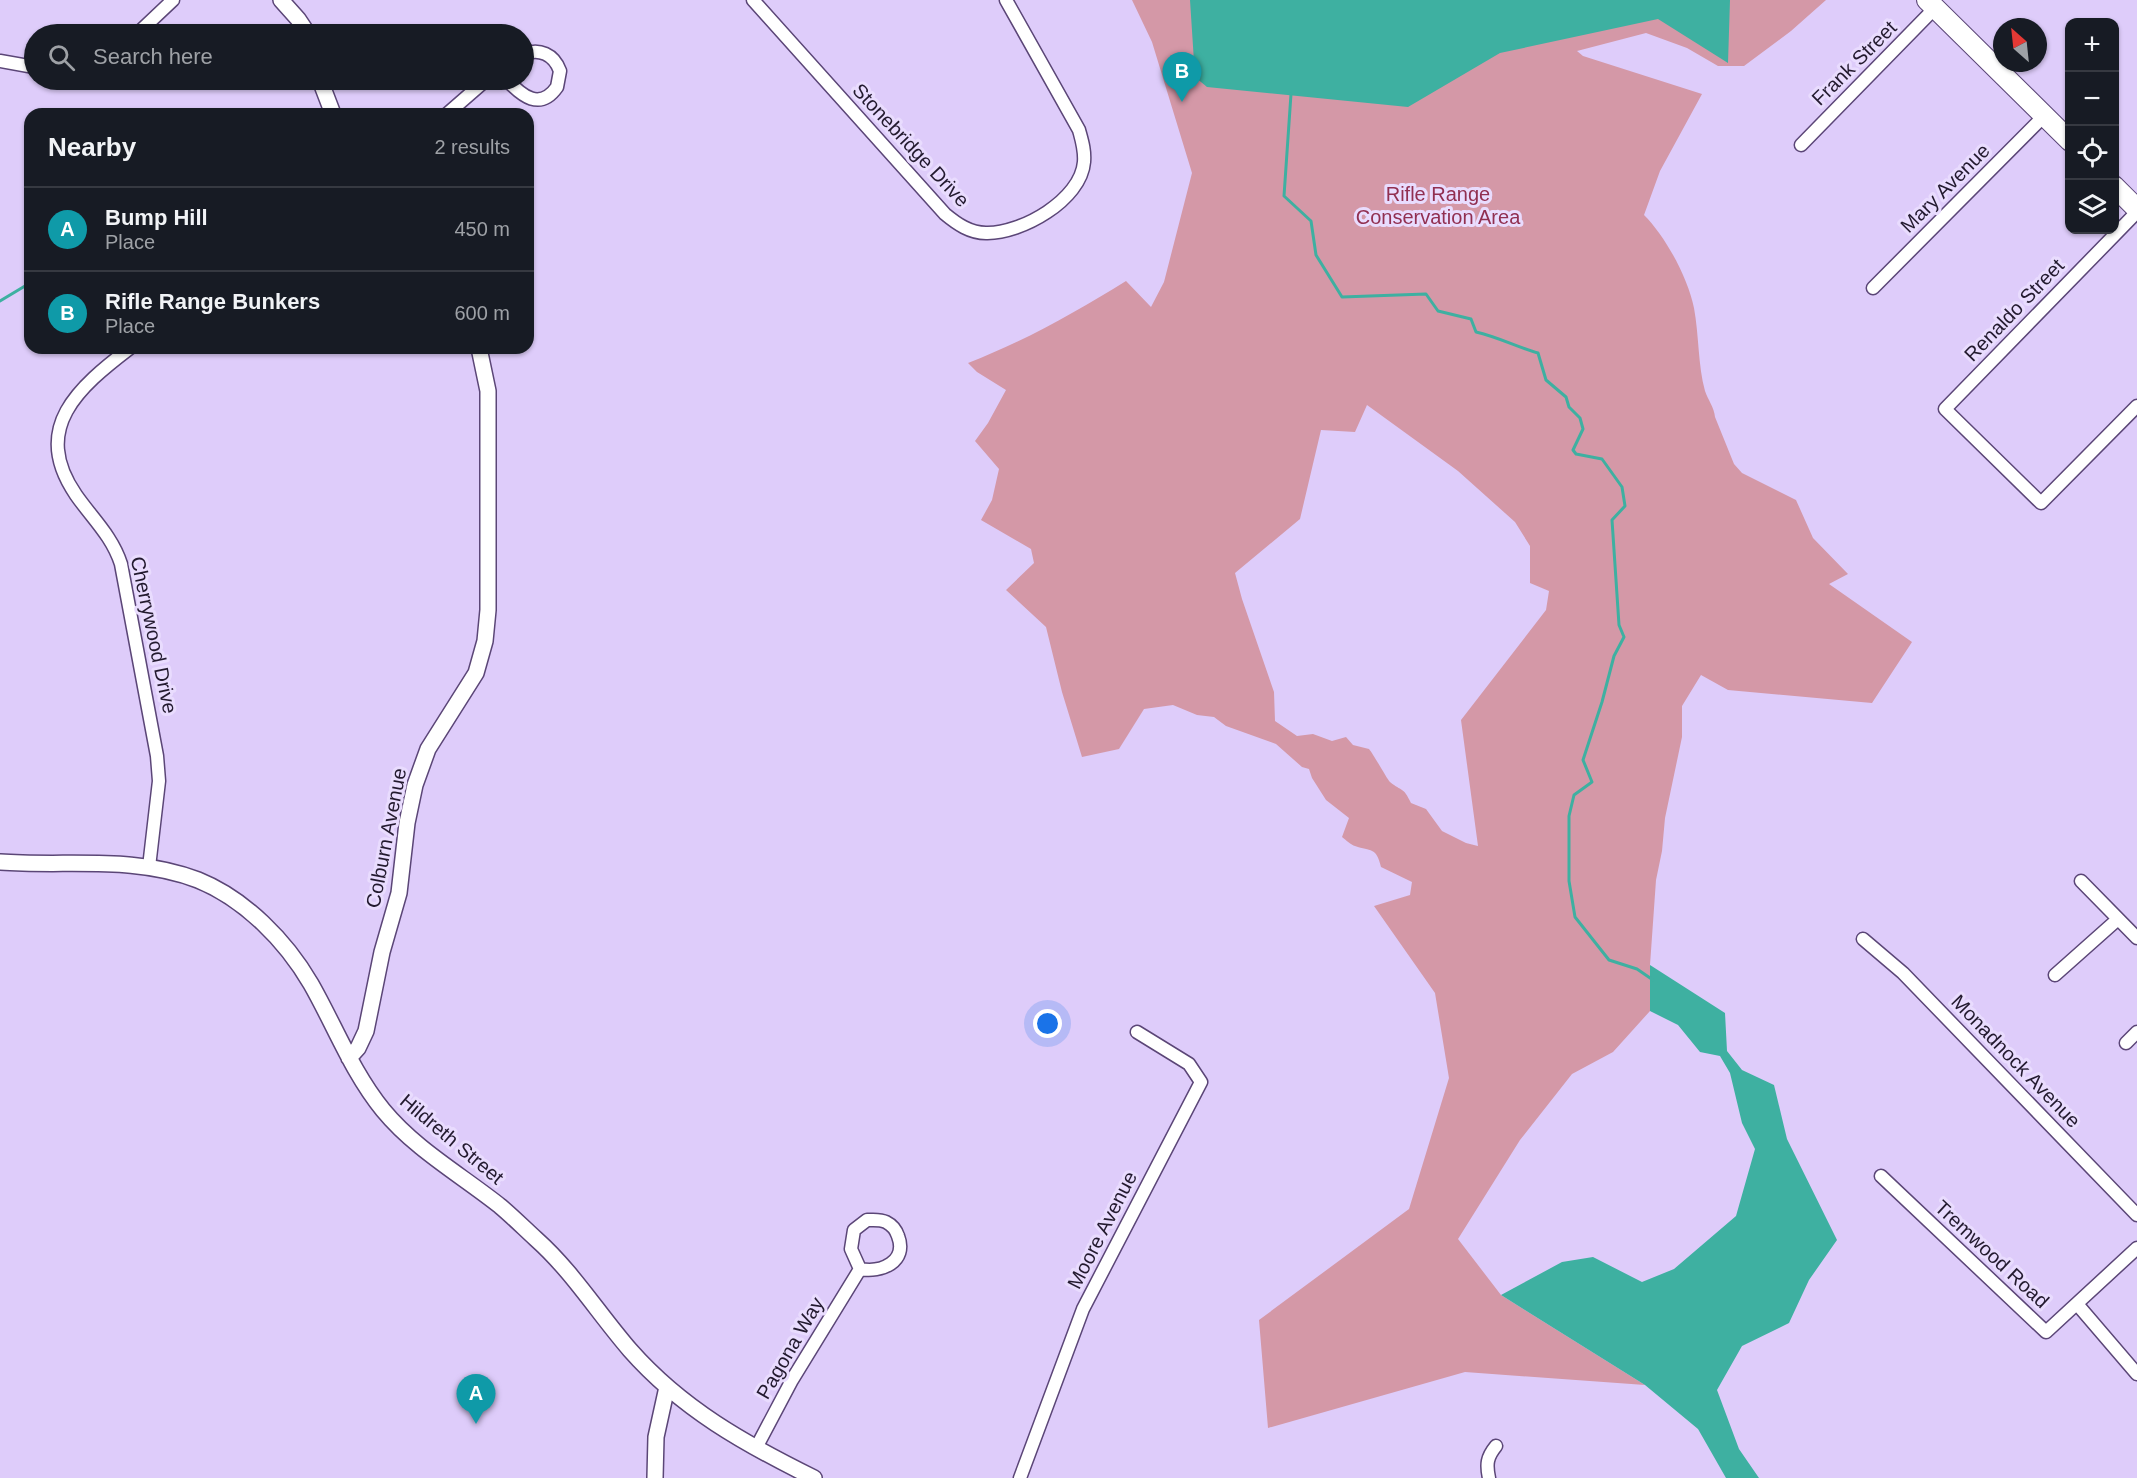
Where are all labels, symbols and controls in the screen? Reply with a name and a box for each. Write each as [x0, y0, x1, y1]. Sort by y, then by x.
street label: Frank Street [1807, 16, 1901, 110]
north arrow [1993, 18, 2047, 72]
map controls [2065, 18, 2119, 234]
button: + [2065, 18, 2119, 72]
search box [24, 24, 534, 90]
icon: search [45, 41, 78, 74]
text: Search here [93, 44, 213, 69]
pin: B [1162, 52, 1202, 102]
button: − [2065, 72, 2119, 126]
street label: Stonebridge Drive [848, 79, 974, 211]
button: locate [2065, 126, 2119, 180]
text: Nearby [48, 132, 136, 162]
text: 2 results [434, 136, 510, 158]
street label: Mary Avenue [1896, 139, 1994, 237]
button: layers [2065, 180, 2119, 234]
park label: Rifle Range Conservation Area [1356, 183, 1521, 228]
text: Bump Hill [105, 205, 208, 230]
text: A [60, 218, 75, 240]
text: 450 m [454, 218, 510, 240]
text: Place [105, 231, 155, 253]
street label: Renaldo Street [1960, 254, 2069, 366]
text: Rifle Range Bunkers [105, 289, 320, 314]
text: B [60, 302, 75, 324]
text: 600 m [454, 302, 510, 324]
text: Place [105, 315, 155, 337]
street label: Cherrywood Drive [127, 554, 181, 716]
street label: Colburn Avenue [362, 766, 410, 910]
street label: Monadnock Avenue [1947, 990, 2085, 1132]
your location [1033, 1009, 1062, 1038]
street label: Hildreth Street [396, 1089, 508, 1189]
street label: Moore Avenue [1063, 1168, 1141, 1292]
street label: Tremwood Road [1931, 1196, 2053, 1312]
street label: Pagona Way [752, 1293, 828, 1403]
pin: A [456, 1374, 496, 1424]

